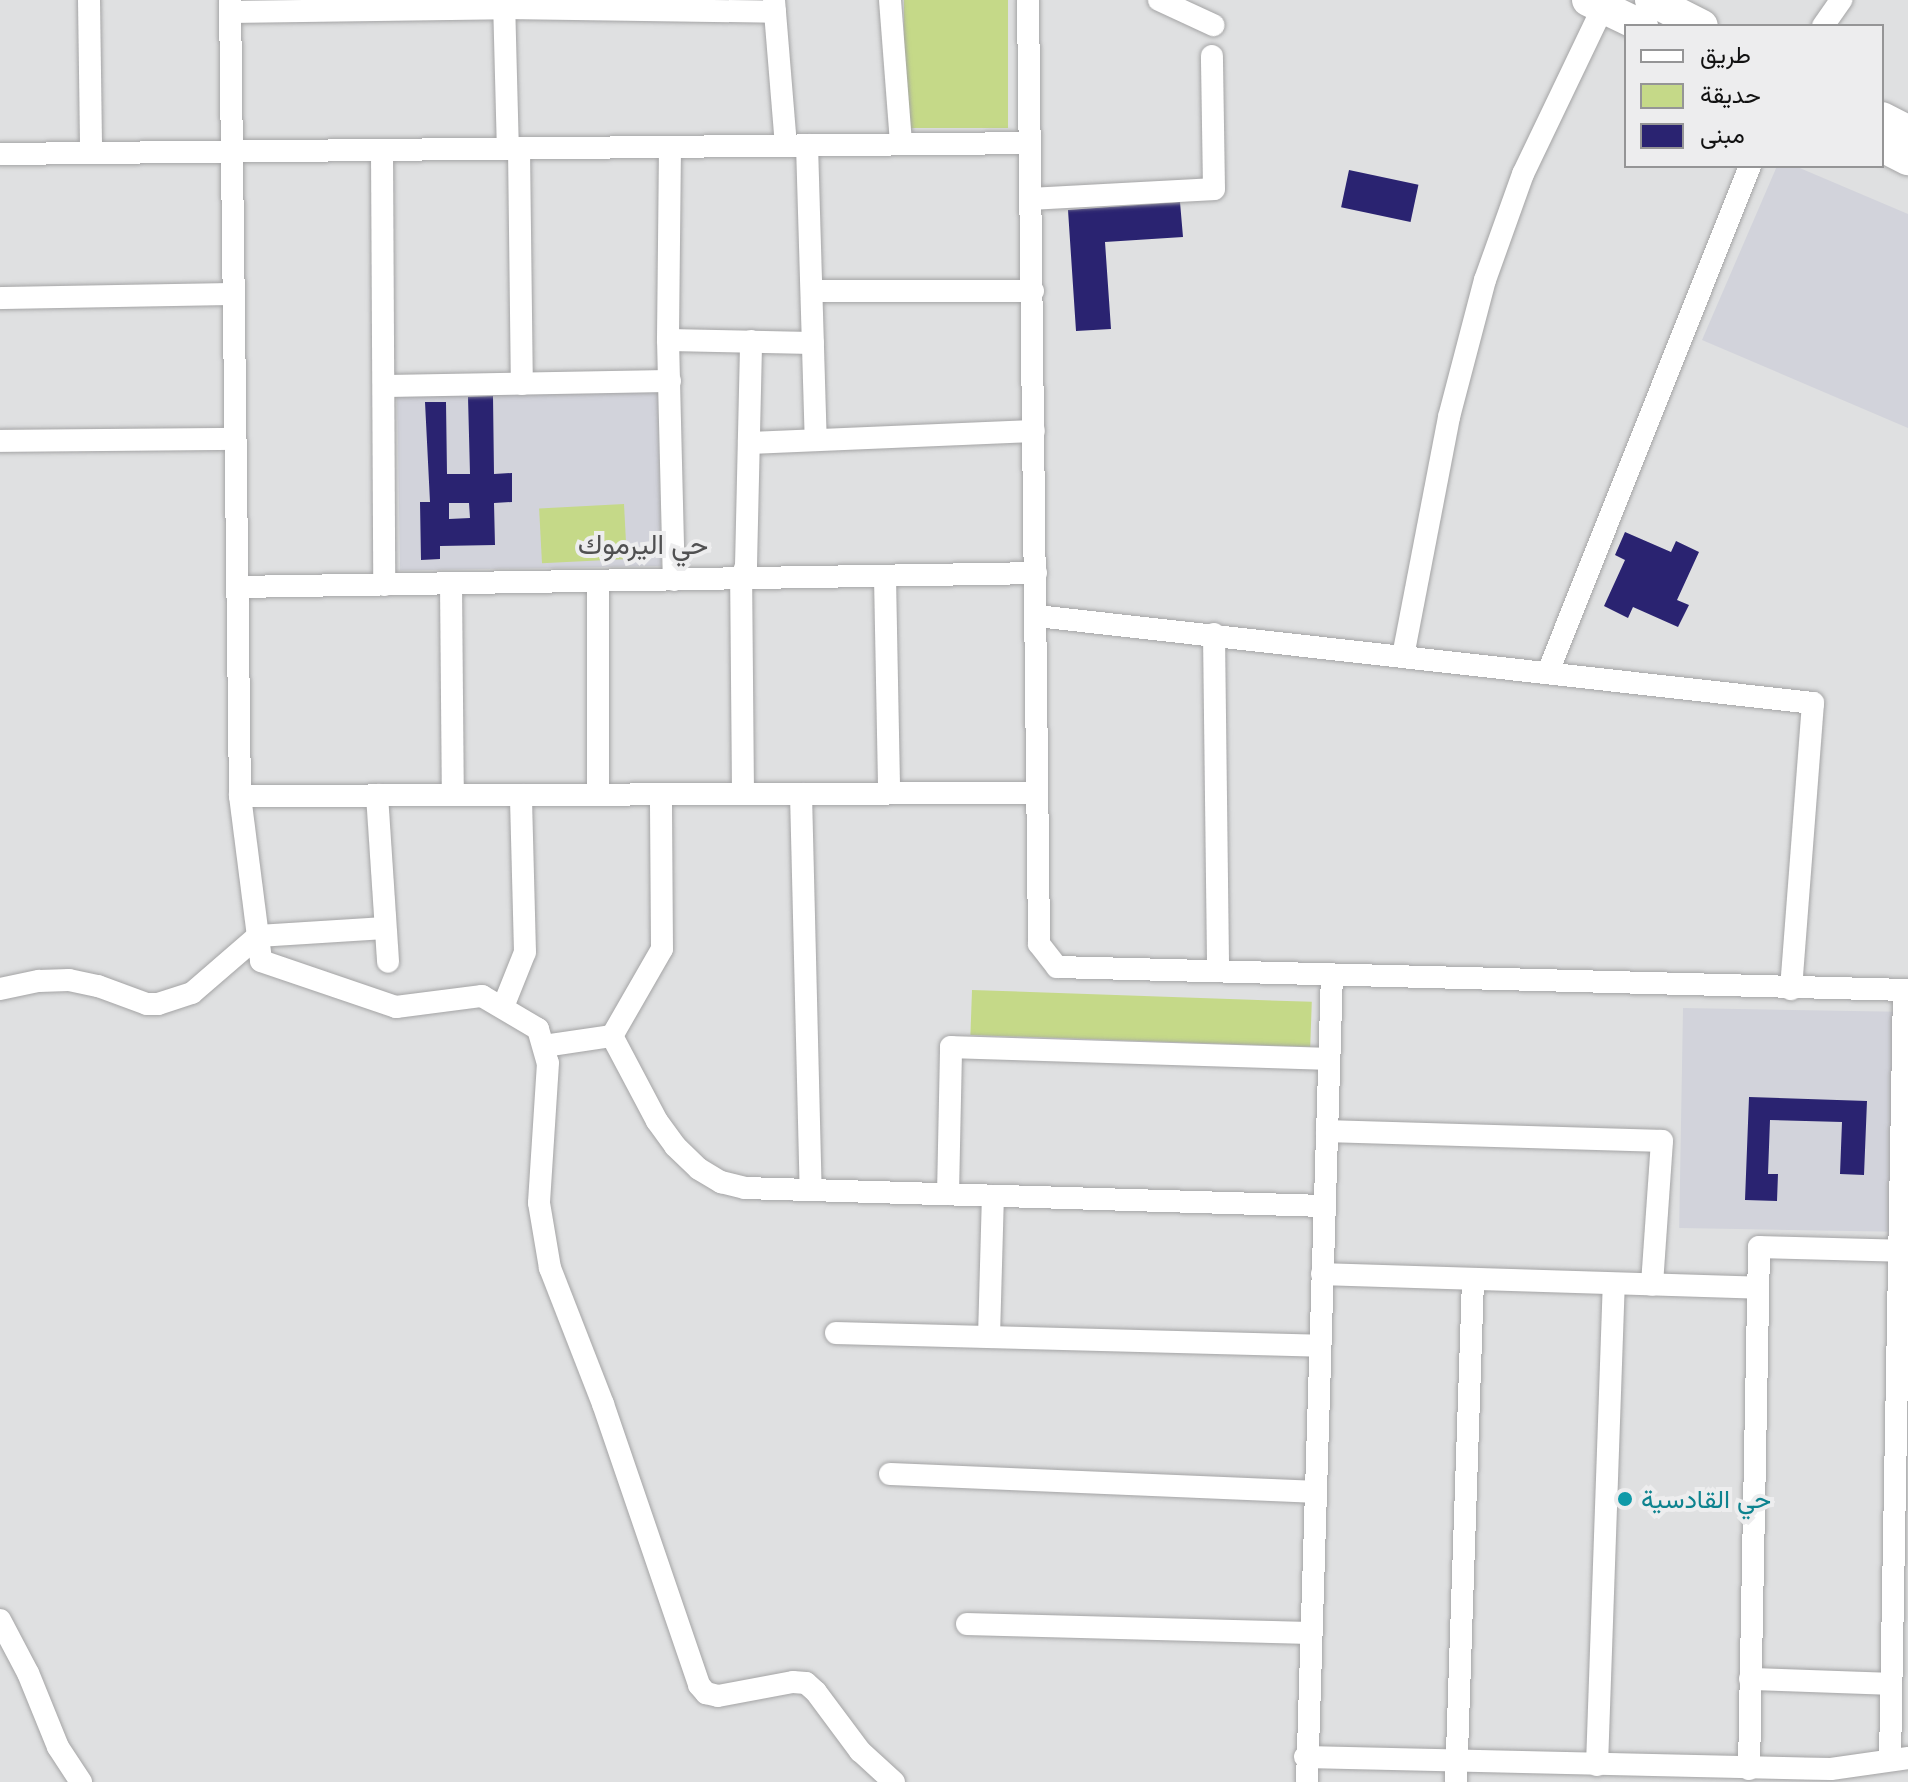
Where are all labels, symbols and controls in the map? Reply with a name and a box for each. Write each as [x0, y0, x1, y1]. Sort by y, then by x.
legend [1624, 24, 1884, 168]
text: طريق [1700, 37, 1751, 70]
text: حديقة [1700, 77, 1761, 110]
text: مبنى [1700, 117, 1745, 150]
district label: حي اليرموك [578, 526, 708, 560]
place label: حي القادسية [1641, 1483, 1771, 1515]
marker: حي القادسية [1616, 1490, 1634, 1508]

